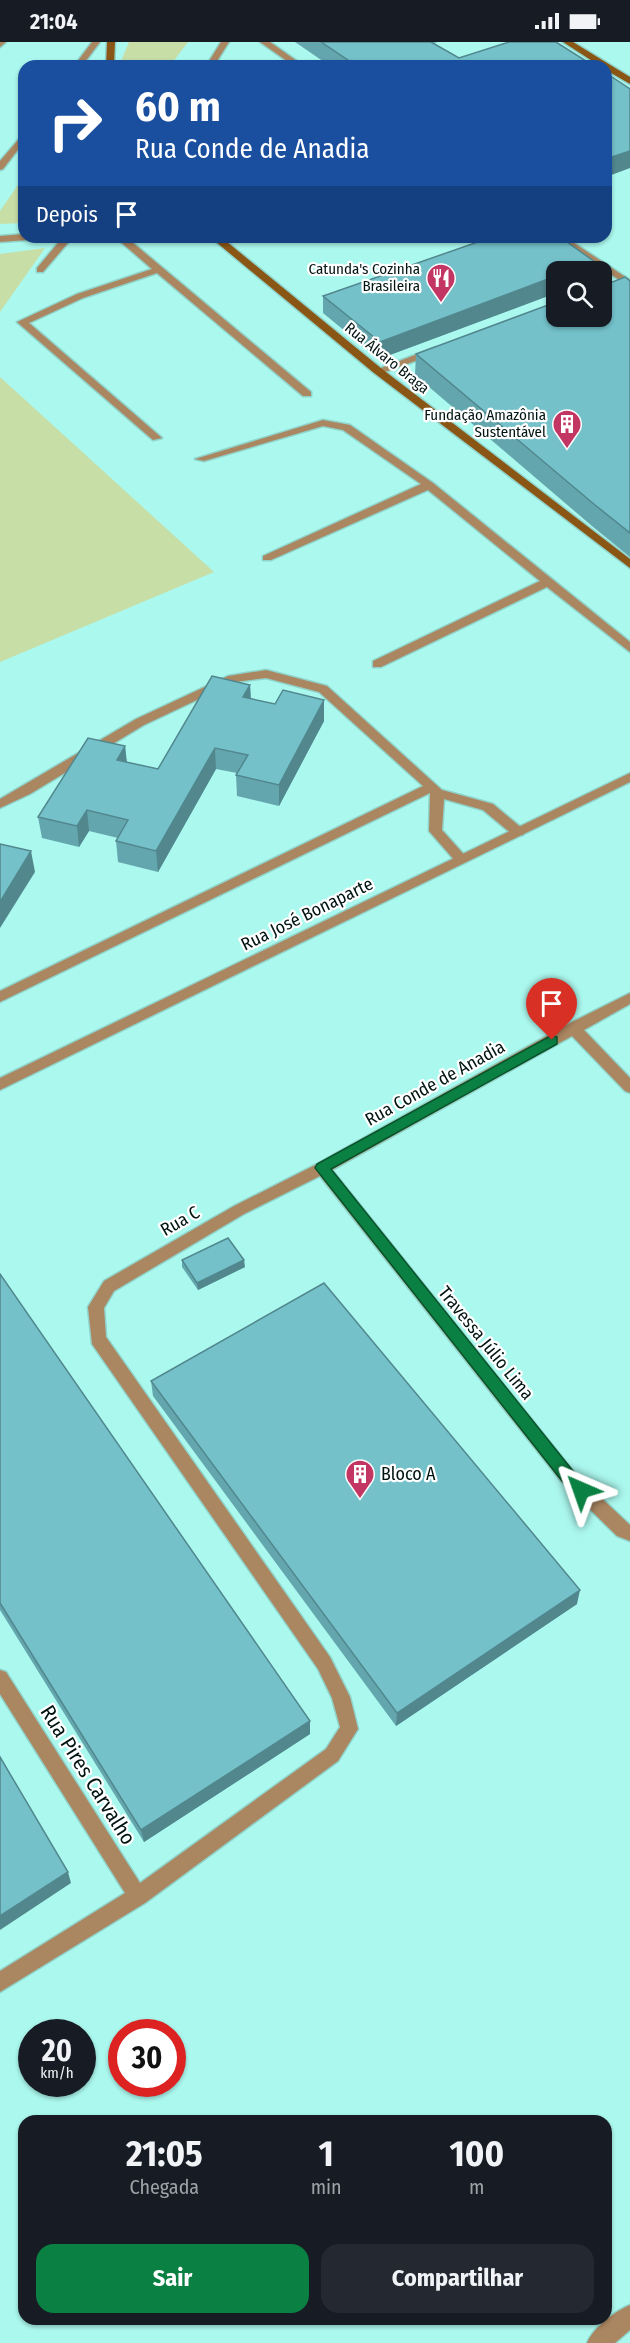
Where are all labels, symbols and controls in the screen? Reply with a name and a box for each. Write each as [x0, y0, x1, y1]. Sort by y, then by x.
text: 21:04 [30, 8, 77, 35]
text: 60 m [135, 82, 221, 132]
icon: right [36, 84, 114, 162]
text: Rua Conde de Anadia [135, 133, 370, 165]
icon: arrive [110, 198, 143, 231]
text: Depois [36, 201, 98, 228]
place label: Catunda's Cozinha Brasileira [309, 260, 420, 295]
map controls [546, 261, 612, 327]
button: search [546, 261, 612, 327]
restaurant icon: Catunda's Cozinha Brasileira [425, 262, 457, 304]
street label: Rua Álvaro Braga [341, 319, 433, 397]
place label: Fundação Amazônia Sustentável [424, 406, 546, 441]
building icon: Fundação Amazônia Sustentável [551, 408, 583, 450]
street label: Rua José Bonaparte [237, 872, 377, 955]
pin [526, 978, 577, 1040]
icon: arrive [535, 987, 568, 1020]
street label: Rua Conde de Anadia [361, 1035, 509, 1131]
street label: Rua C [157, 1201, 203, 1241]
street label: Travessa Júlio Lima [434, 1282, 539, 1404]
building icon: Bloco A [344, 1458, 376, 1500]
position arrow [549, 1458, 613, 1522]
place label: Bloco A [381, 1463, 436, 1485]
street label: Rua Pires Carvalho [35, 1700, 141, 1850]
speed limit sign: 30 [108, 2019, 186, 2097]
text: 20 [42, 2033, 72, 2069]
text: km/h [40, 2064, 74, 2082]
text: 21:05 [126, 2132, 203, 2176]
text: 1 [319, 2132, 334, 2176]
text: 100 [450, 2132, 504, 2176]
text: Chegada [129, 2175, 199, 2199]
text: min [311, 2175, 342, 2199]
text: m [469, 2175, 484, 2199]
button: Sair [36, 2244, 309, 2313]
button: Compartilhar [321, 2244, 594, 2313]

